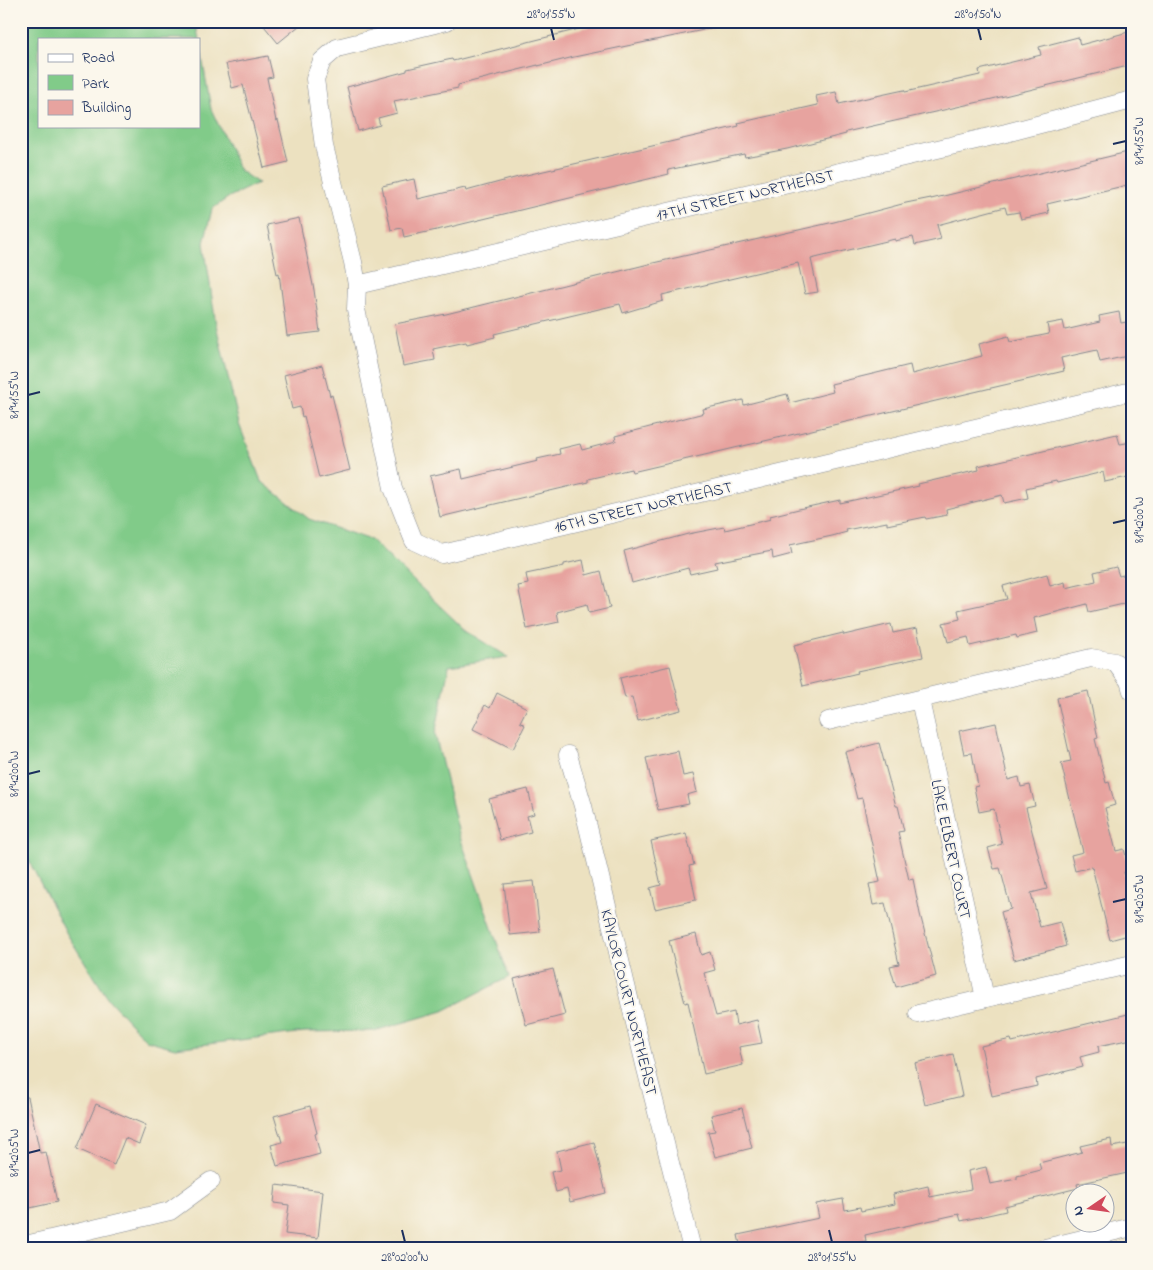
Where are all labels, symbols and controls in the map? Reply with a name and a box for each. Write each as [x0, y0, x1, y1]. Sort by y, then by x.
text: 28°01'55"N [527, 6, 575, 24]
text: 28°01'50"N [955, 6, 1001, 24]
legend [38, 38, 200, 128]
text: Road [82, 47, 115, 69]
text: Park [82, 73, 110, 95]
text: Building [81, 97, 131, 120]
text: 81°41'55"W [1131, 117, 1149, 165]
street label: 17TH STREET NORTHEAST [654, 164, 837, 228]
text: 81°41'55"W [6, 371, 24, 419]
street label: 16TH STREET NORTHEAST [552, 476, 735, 540]
text: 81°42'00"W [1131, 497, 1149, 543]
text: 81°42'00"W [6, 751, 24, 797]
street label: LAKE ELBERT COURT [924, 777, 977, 921]
text: 81°42'05"W [1131, 875, 1149, 923]
street label: KAYLOR COURT NORTHEAST [593, 907, 663, 1098]
text: 81°42'05"W [6, 1129, 24, 1177]
north arrow [1066, 1182, 1116, 1232]
text: N [1068, 1204, 1090, 1218]
text: 28°02'00"N [381, 1249, 429, 1267]
text: 28°01'55"N [808, 1249, 856, 1267]

